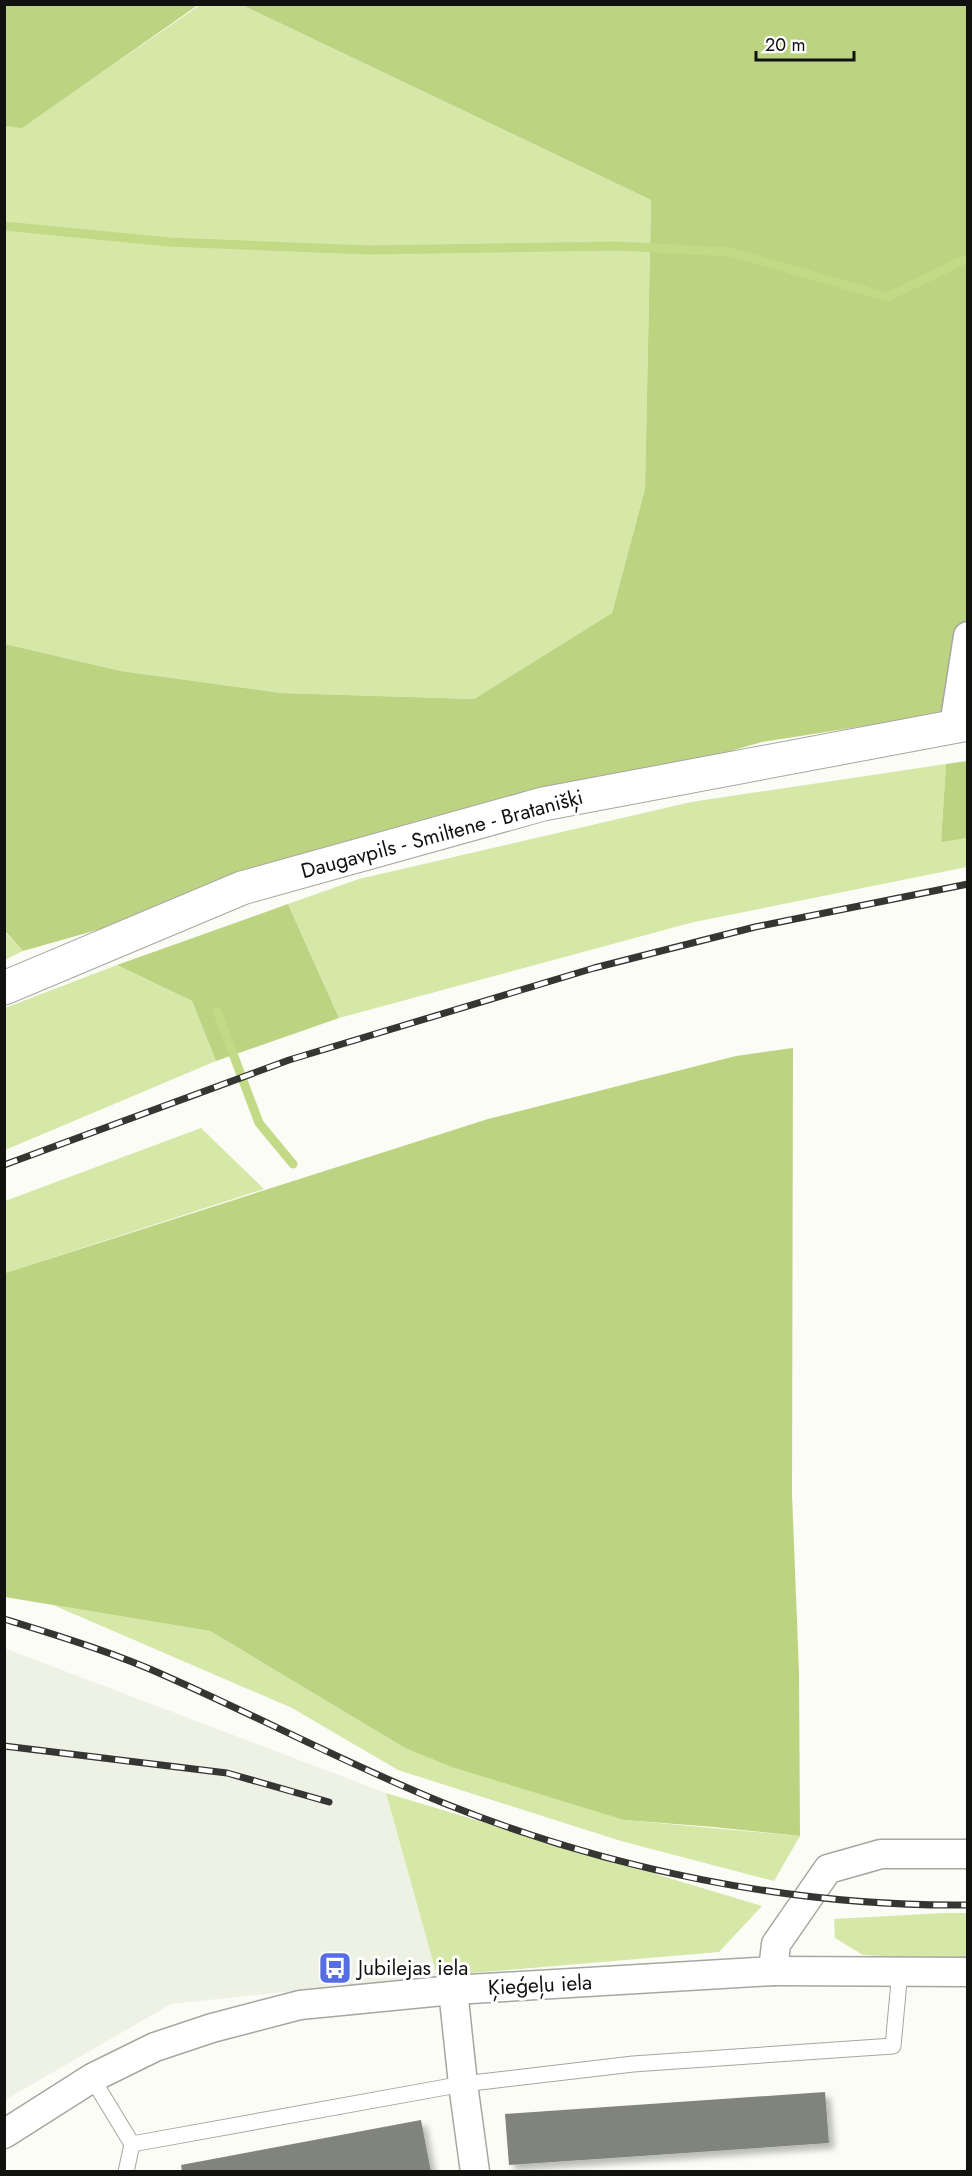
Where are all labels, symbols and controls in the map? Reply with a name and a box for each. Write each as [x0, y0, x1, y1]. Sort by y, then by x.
scale bar [756, 24, 854, 62]
text: 20 m [765, 32, 805, 58]
street label: Daugavpils - Smiltene - Bratanišķi [298, 782, 586, 886]
bus stop icon: Jubilejas iela [317, 1950, 353, 1986]
place label: Jubilejas iela [355, 1953, 468, 1983]
street label: Ķieģeļu iela [487, 1967, 593, 2003]

